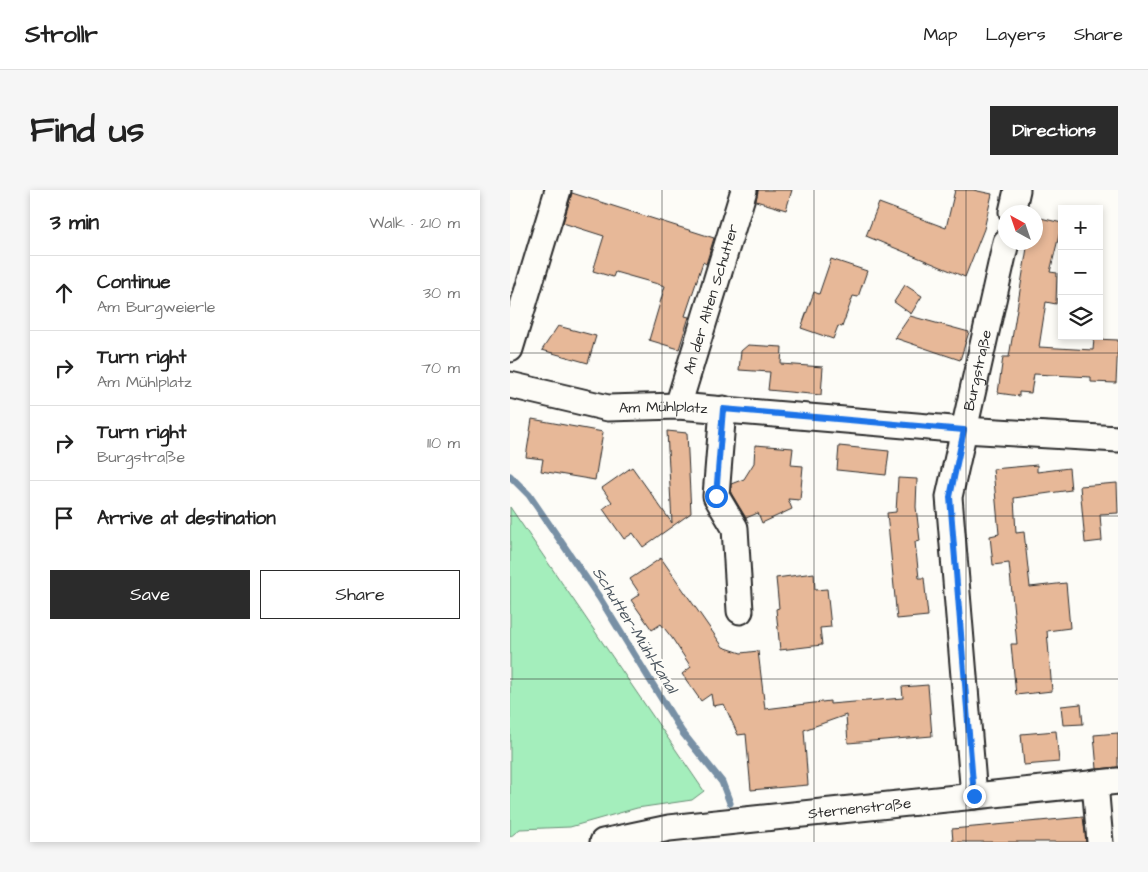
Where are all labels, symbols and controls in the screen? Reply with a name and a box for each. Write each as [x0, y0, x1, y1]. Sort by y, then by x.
text: Strollr [25, 18, 98, 52]
text: Map [923, 22, 957, 47]
text: Layers [985, 22, 1046, 47]
text: Share [1074, 22, 1123, 47]
text: Find us [30, 106, 144, 155]
button: Directions [990, 106, 1118, 155]
north arrow [998, 205, 1043, 250]
map controls [1058, 205, 1103, 340]
button: + [1058, 205, 1103, 250]
text: 3 min [50, 208, 99, 237]
text: Walk · 210 m [369, 212, 460, 234]
street label: An der Alten Schutter [678, 221, 744, 376]
button: − [1058, 250, 1103, 295]
text: Continue [97, 269, 171, 296]
icon: ahead [50, 279, 78, 307]
text: 30 m [423, 282, 460, 304]
button: layers [1058, 295, 1103, 340]
text: Am Burgweierle [97, 296, 215, 318]
street label: Burgstraße [958, 328, 997, 413]
text: Turn right [97, 344, 186, 371]
icon: right [50, 354, 78, 382]
text: 70 m [421, 357, 460, 379]
text: Am Mühlplatz [97, 371, 192, 393]
street label: Am Mühlplatz [619, 395, 709, 419]
text: Turn right [97, 419, 186, 446]
icon: right [50, 429, 78, 457]
text: 110 m [427, 432, 460, 454]
text: Burgstraße [97, 446, 185, 468]
route start [705, 485, 728, 508]
icon: arrive [50, 504, 78, 532]
text: Arrive at destination [97, 505, 276, 532]
water label: Schutter-Mühl-Kanal [587, 563, 684, 699]
button: Save [50, 570, 250, 619]
button: Share [260, 570, 460, 619]
route end [963, 785, 986, 808]
street label: Sternenstraße [807, 792, 912, 824]

